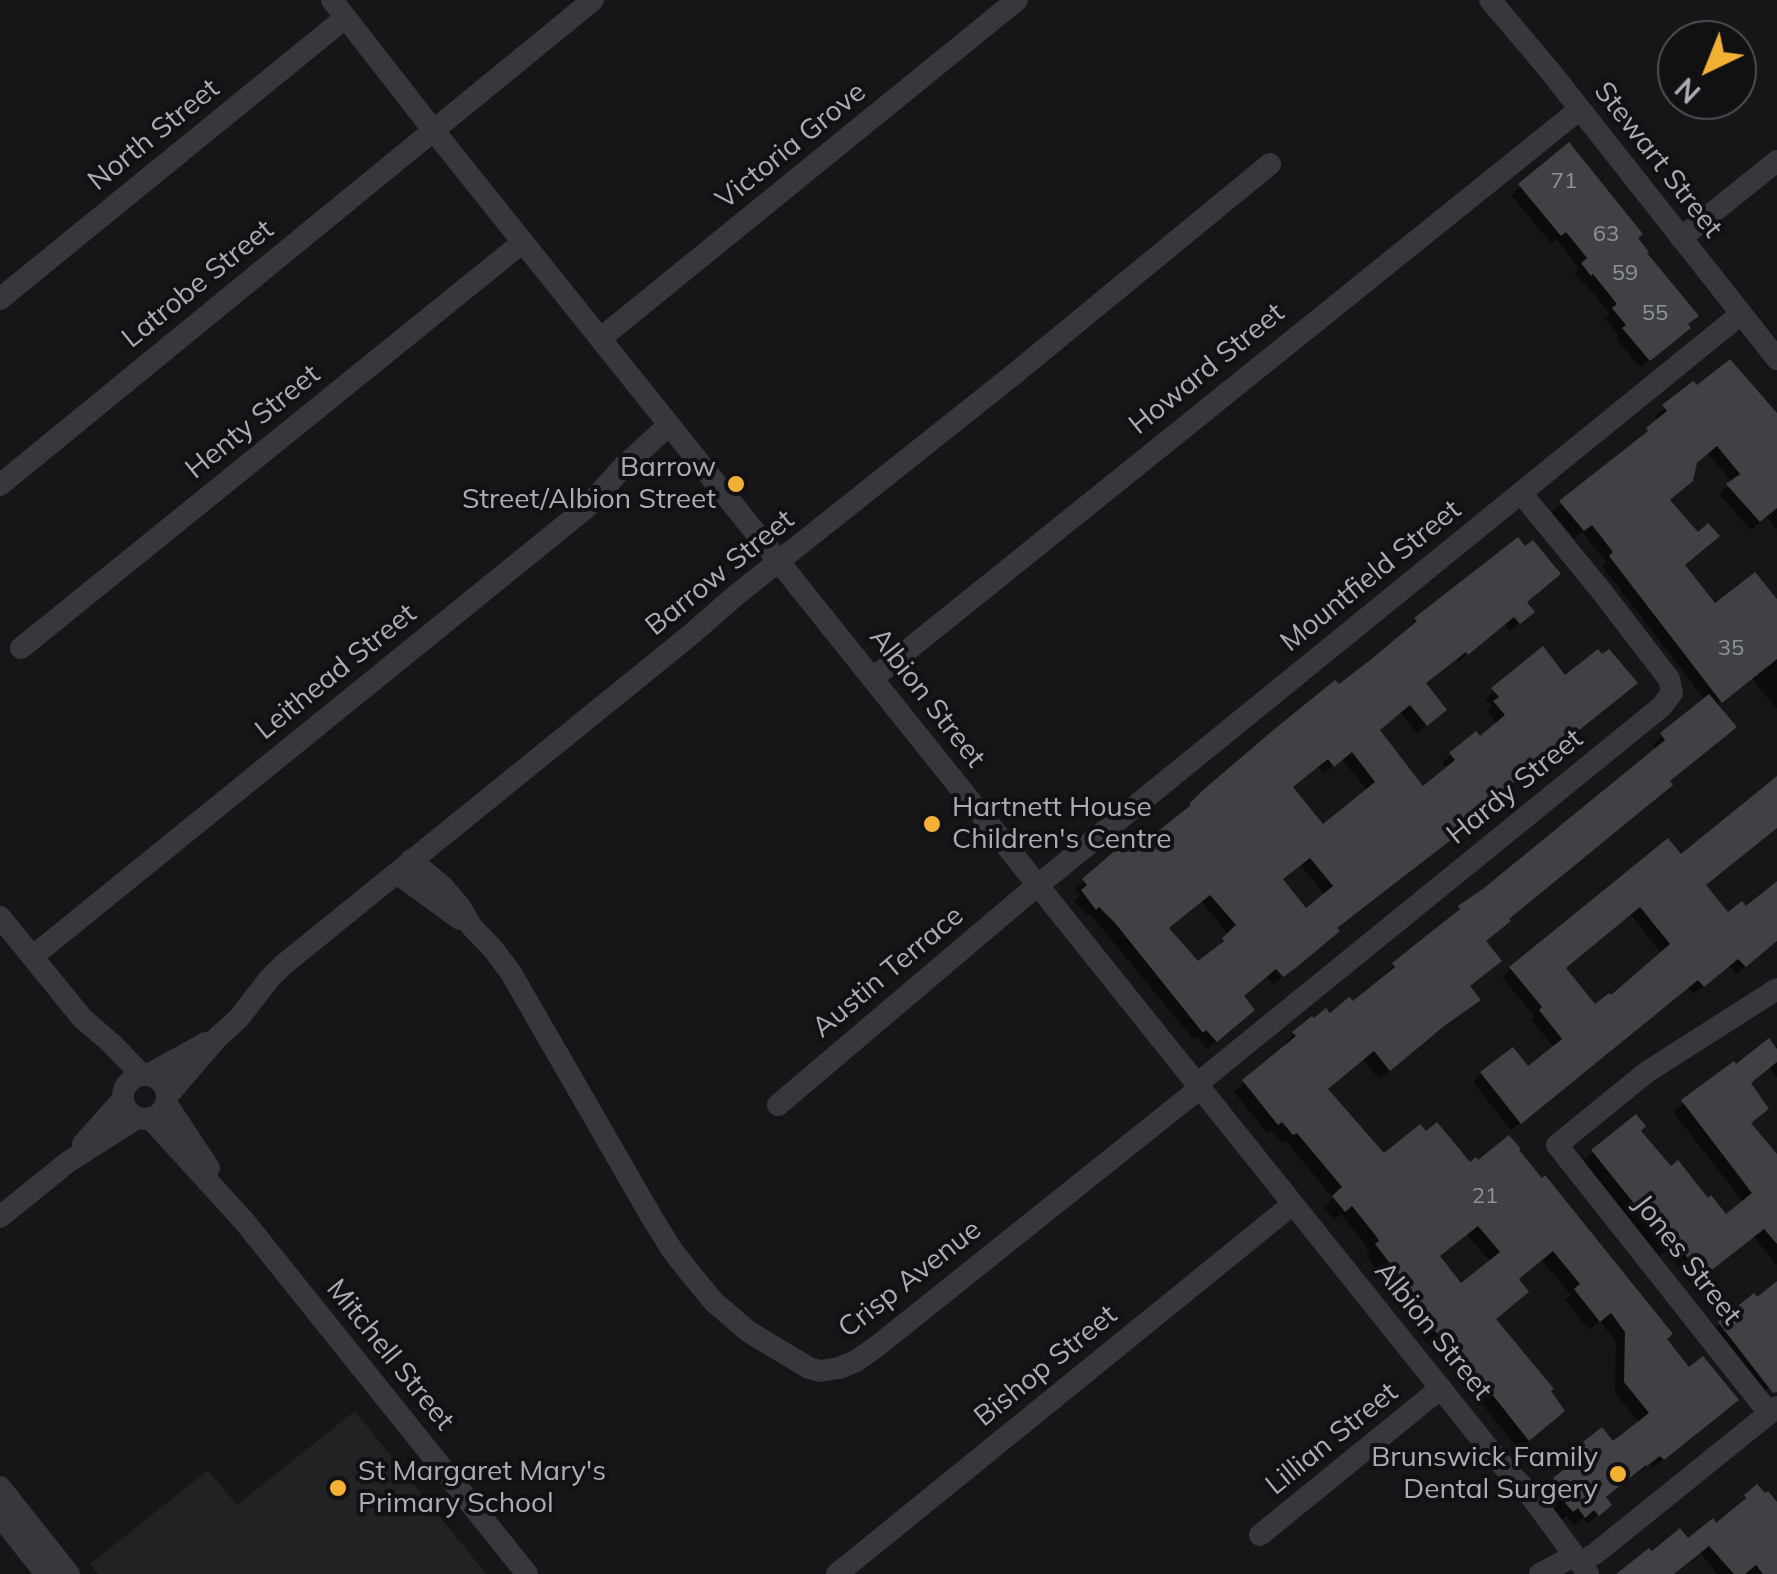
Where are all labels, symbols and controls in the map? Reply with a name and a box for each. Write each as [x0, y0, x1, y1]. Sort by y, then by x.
north arrow [1657, 20, 1757, 120]
text: N [1668, 71, 1707, 111]
street label: North Street [82, 72, 226, 198]
street label: Victoria Grove [709, 75, 873, 217]
street label: Stewart Street [1587, 75, 1729, 245]
house number: 71 [1551, 168, 1577, 194]
street label: Latrobe Street [116, 213, 280, 355]
house number: 63 [1593, 221, 1619, 247]
house number: 59 [1612, 260, 1638, 286]
street label: Howard Street [1123, 296, 1291, 442]
house number: 55 [1642, 300, 1668, 326]
street label: Henty Street [179, 358, 327, 486]
place label: Barrow Street/Albion Street [462, 451, 716, 517]
marker: Barrow Street/Albion Street [725, 473, 747, 495]
street label: Mountfield Street [1274, 493, 1468, 659]
street label: Barrow Street [639, 503, 801, 643]
street label: Leithead Street [249, 597, 423, 747]
street label: Albion Street [862, 622, 992, 774]
house number: 35 [1718, 635, 1744, 661]
street label: Hardy Street [1440, 722, 1590, 852]
place label: Hartnett House Children's Centre [952, 791, 1172, 857]
marker: Hartnett House Children's Centre [921, 813, 943, 835]
street label: Austin Terrace [806, 899, 970, 1045]
house number: 21 [1472, 1183, 1498, 1209]
street label: Jones Street [1626, 1188, 1748, 1332]
street label: Crisp Avenue [832, 1213, 988, 1345]
street label: Albion Street [1367, 1255, 1499, 1407]
street label: Mitchell Street [319, 1273, 461, 1437]
street label: Bishop Street [968, 1298, 1124, 1434]
street label: Lillian Street [1259, 1376, 1405, 1502]
place label: Brunswick Family Dental Surgery [1371, 1441, 1598, 1507]
place label: St Margaret Mary's Primary School [358, 1455, 606, 1521]
marker: Brunswick Family Dental Surgery [1607, 1463, 1629, 1485]
marker: St Margaret Mary's Primary School [327, 1477, 349, 1499]

